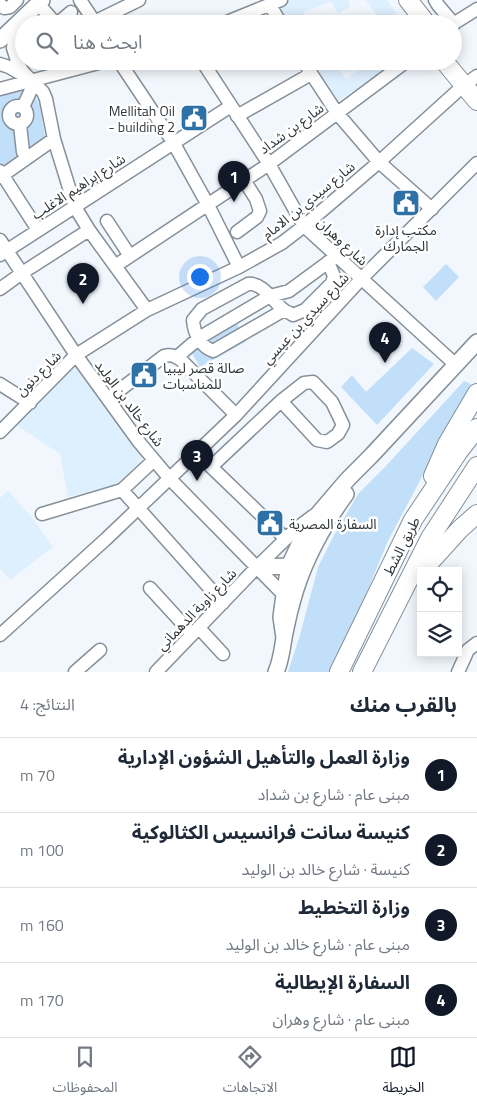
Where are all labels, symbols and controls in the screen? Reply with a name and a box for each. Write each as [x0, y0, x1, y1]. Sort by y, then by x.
search box [15, 15, 462, 70]
text: ابحث هنا [73, 27, 143, 56]
icon: search [33, 29, 61, 57]
street label: شارع بن شداد [254, 97, 328, 160]
place label: Mellitah Oil - building 2 [109, 100, 175, 137]
public building icon: Mellitah Oil - building 2 [179, 103, 209, 133]
street label: شارع إبراهيم الاغلب [27, 148, 130, 225]
street label: شارع سيدي بن الامام [257, 156, 360, 245]
pin: 1 [218, 161, 250, 202]
public building icon: مكتب إدارة الجمارك [391, 188, 421, 218]
street label: شارع وهران [312, 212, 373, 271]
place label: مكتب إدارة الجمارك [375, 219, 437, 256]
pin: 2 [67, 263, 99, 304]
your location [187, 264, 213, 290]
street label: شارع سيدي بن عيسي [257, 267, 354, 370]
pin: 4 [369, 322, 401, 363]
street label: شارع دنون [10, 345, 66, 401]
street label: شارع خالد بن الوليد [90, 355, 170, 451]
place label: صالة قصر ليبيا للمناسبات [163, 357, 245, 394]
public building icon: صالة قصر ليبيا للمناسبات [129, 360, 159, 390]
pin: 3 [181, 440, 213, 481]
public building icon: السفارة المصرية [255, 508, 285, 538]
place label: السفارة المصرية [289, 513, 377, 534]
street label: طريق الشط [377, 513, 425, 579]
street label: شارع زاوية الدهماني [151, 563, 242, 656]
map controls [417, 567, 462, 657]
button: locate [417, 567, 462, 612]
button: layers [417, 612, 462, 657]
text: بالقرب منك [350, 688, 457, 720]
text: النتائج: 4 [20, 692, 75, 716]
text: وزارة العمل والتأهيل الشؤون الإدارية [118, 742, 410, 771]
text: 70 m [20, 763, 55, 787]
text: 1 [437, 763, 445, 787]
text: مبنى عام · شارع بن شداد [258, 782, 410, 806]
text: كنيسة سانت فرانسيس الكثالوكية [132, 817, 410, 846]
text: 100 m [20, 838, 64, 862]
text: 2 [437, 838, 445, 862]
text: كنيسة · شارع خالد بن الوليد [241, 857, 410, 881]
text: وزارة التخطيط [298, 892, 410, 921]
text: 160 m [20, 913, 64, 937]
text: 3 [437, 913, 445, 937]
text: مبنى عام · شارع خالد بن الوليد [226, 932, 410, 956]
text: السفارة الإيطالية [275, 967, 410, 996]
text: 170 m [20, 988, 64, 1012]
text: 4 [437, 988, 445, 1012]
text: مبنى عام · شارع وهران [273, 1007, 410, 1031]
tab: المحفوظات [53, 1043, 118, 1102]
tab: الاتجاهات [223, 1043, 277, 1102]
tab: الخريطة [382, 1043, 424, 1102]

